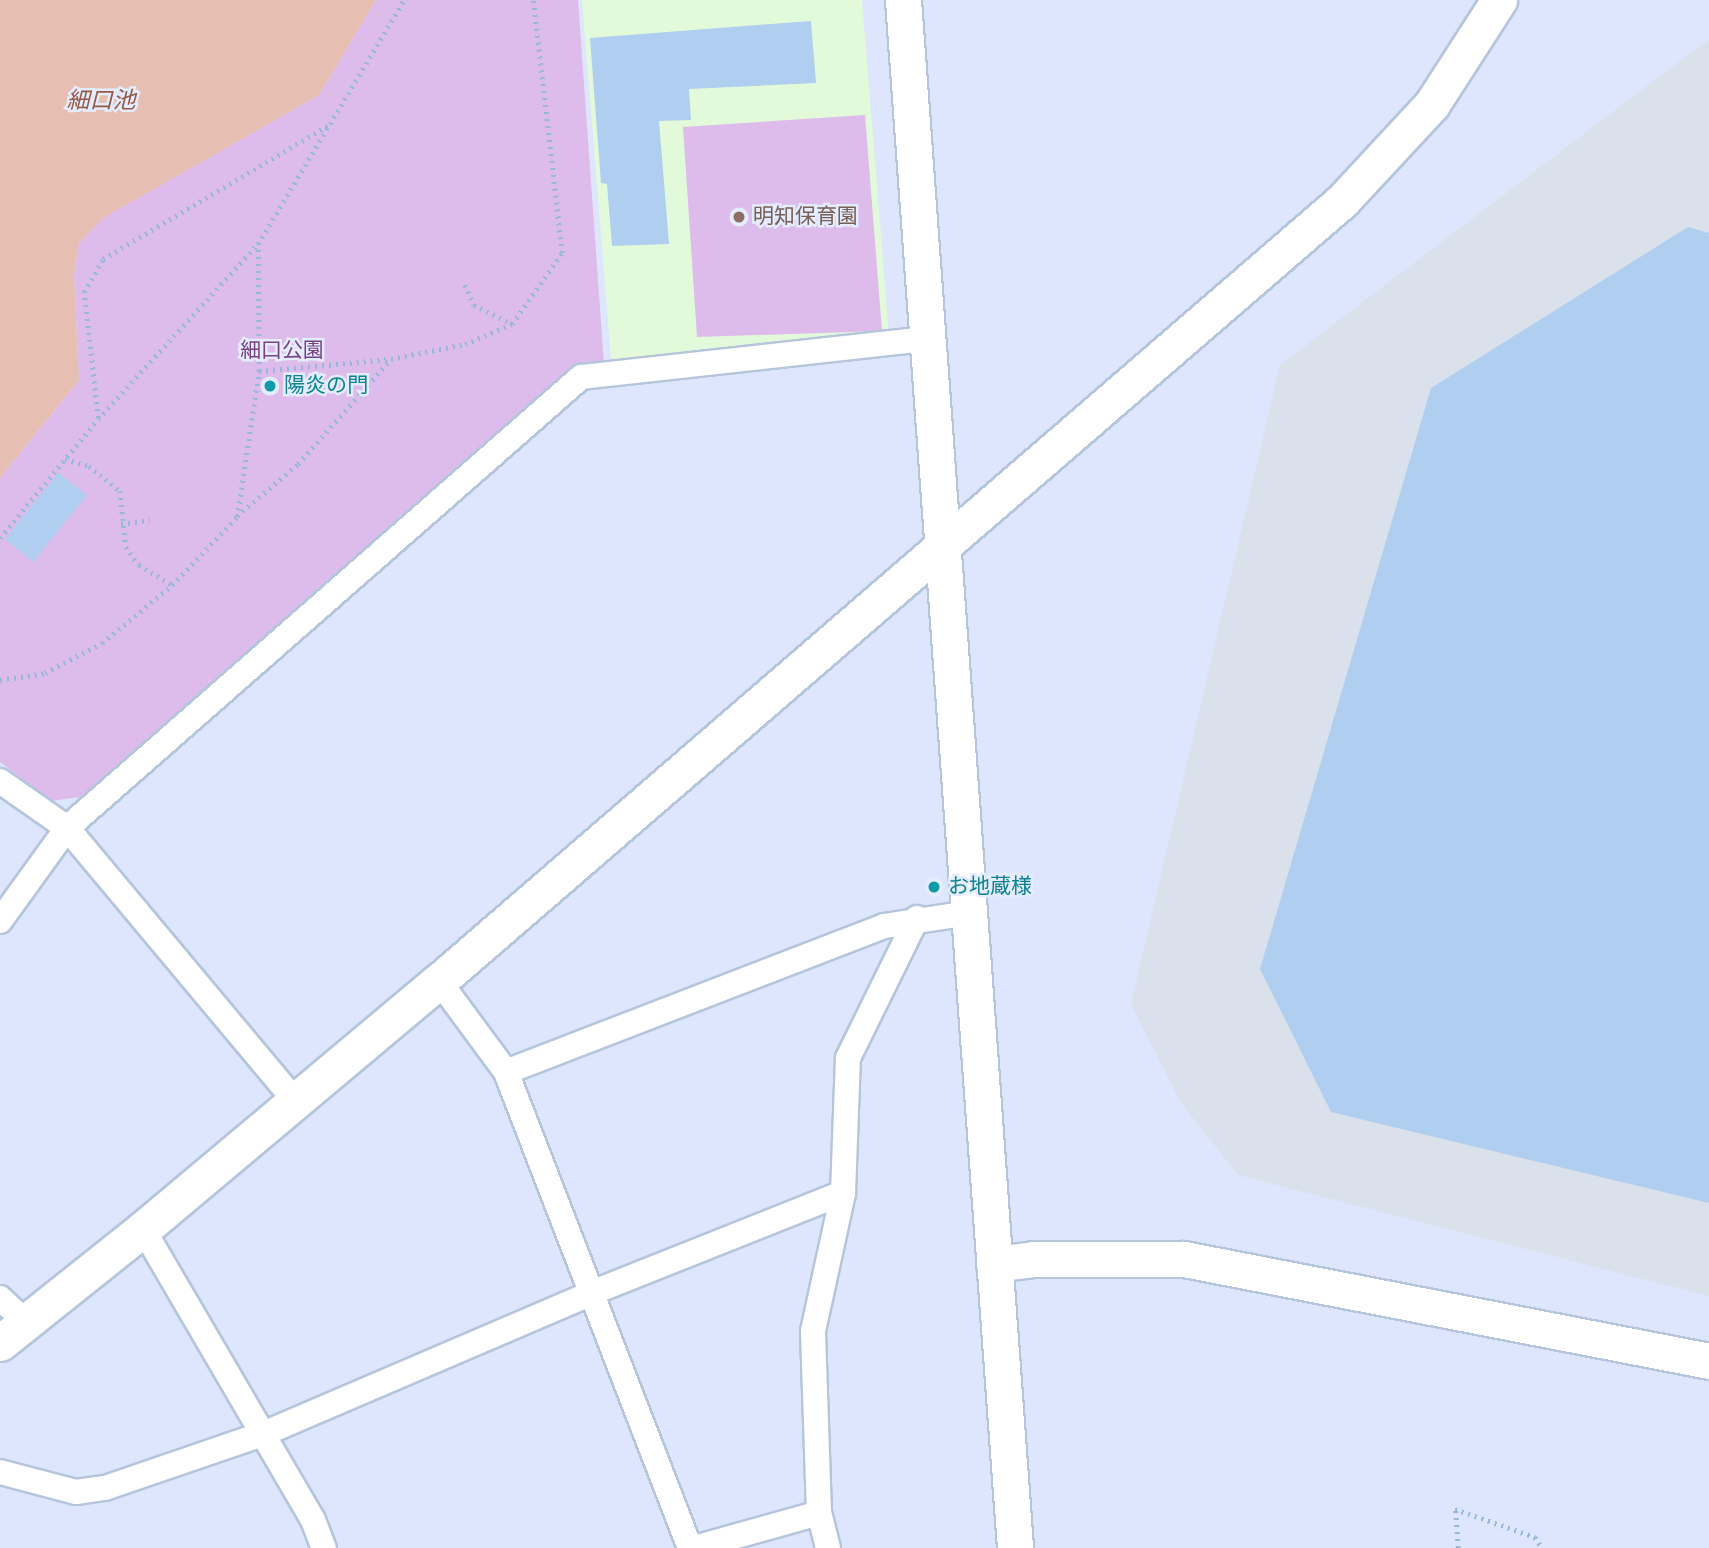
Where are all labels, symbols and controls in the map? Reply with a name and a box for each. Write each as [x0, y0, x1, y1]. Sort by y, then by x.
water label: 細口池 [67, 88, 135, 116]
place label: 明知保育園 [753, 204, 858, 230]
marker: 明知保育園 [731, 209, 747, 225]
park label: 細口公園 [240, 338, 324, 364]
place label: 陽炎の門 [284, 373, 368, 399]
marker: 陽炎の門 [262, 378, 278, 394]
place label: お地蔵様 [948, 874, 1032, 900]
marker: お地蔵様 [926, 879, 942, 895]

